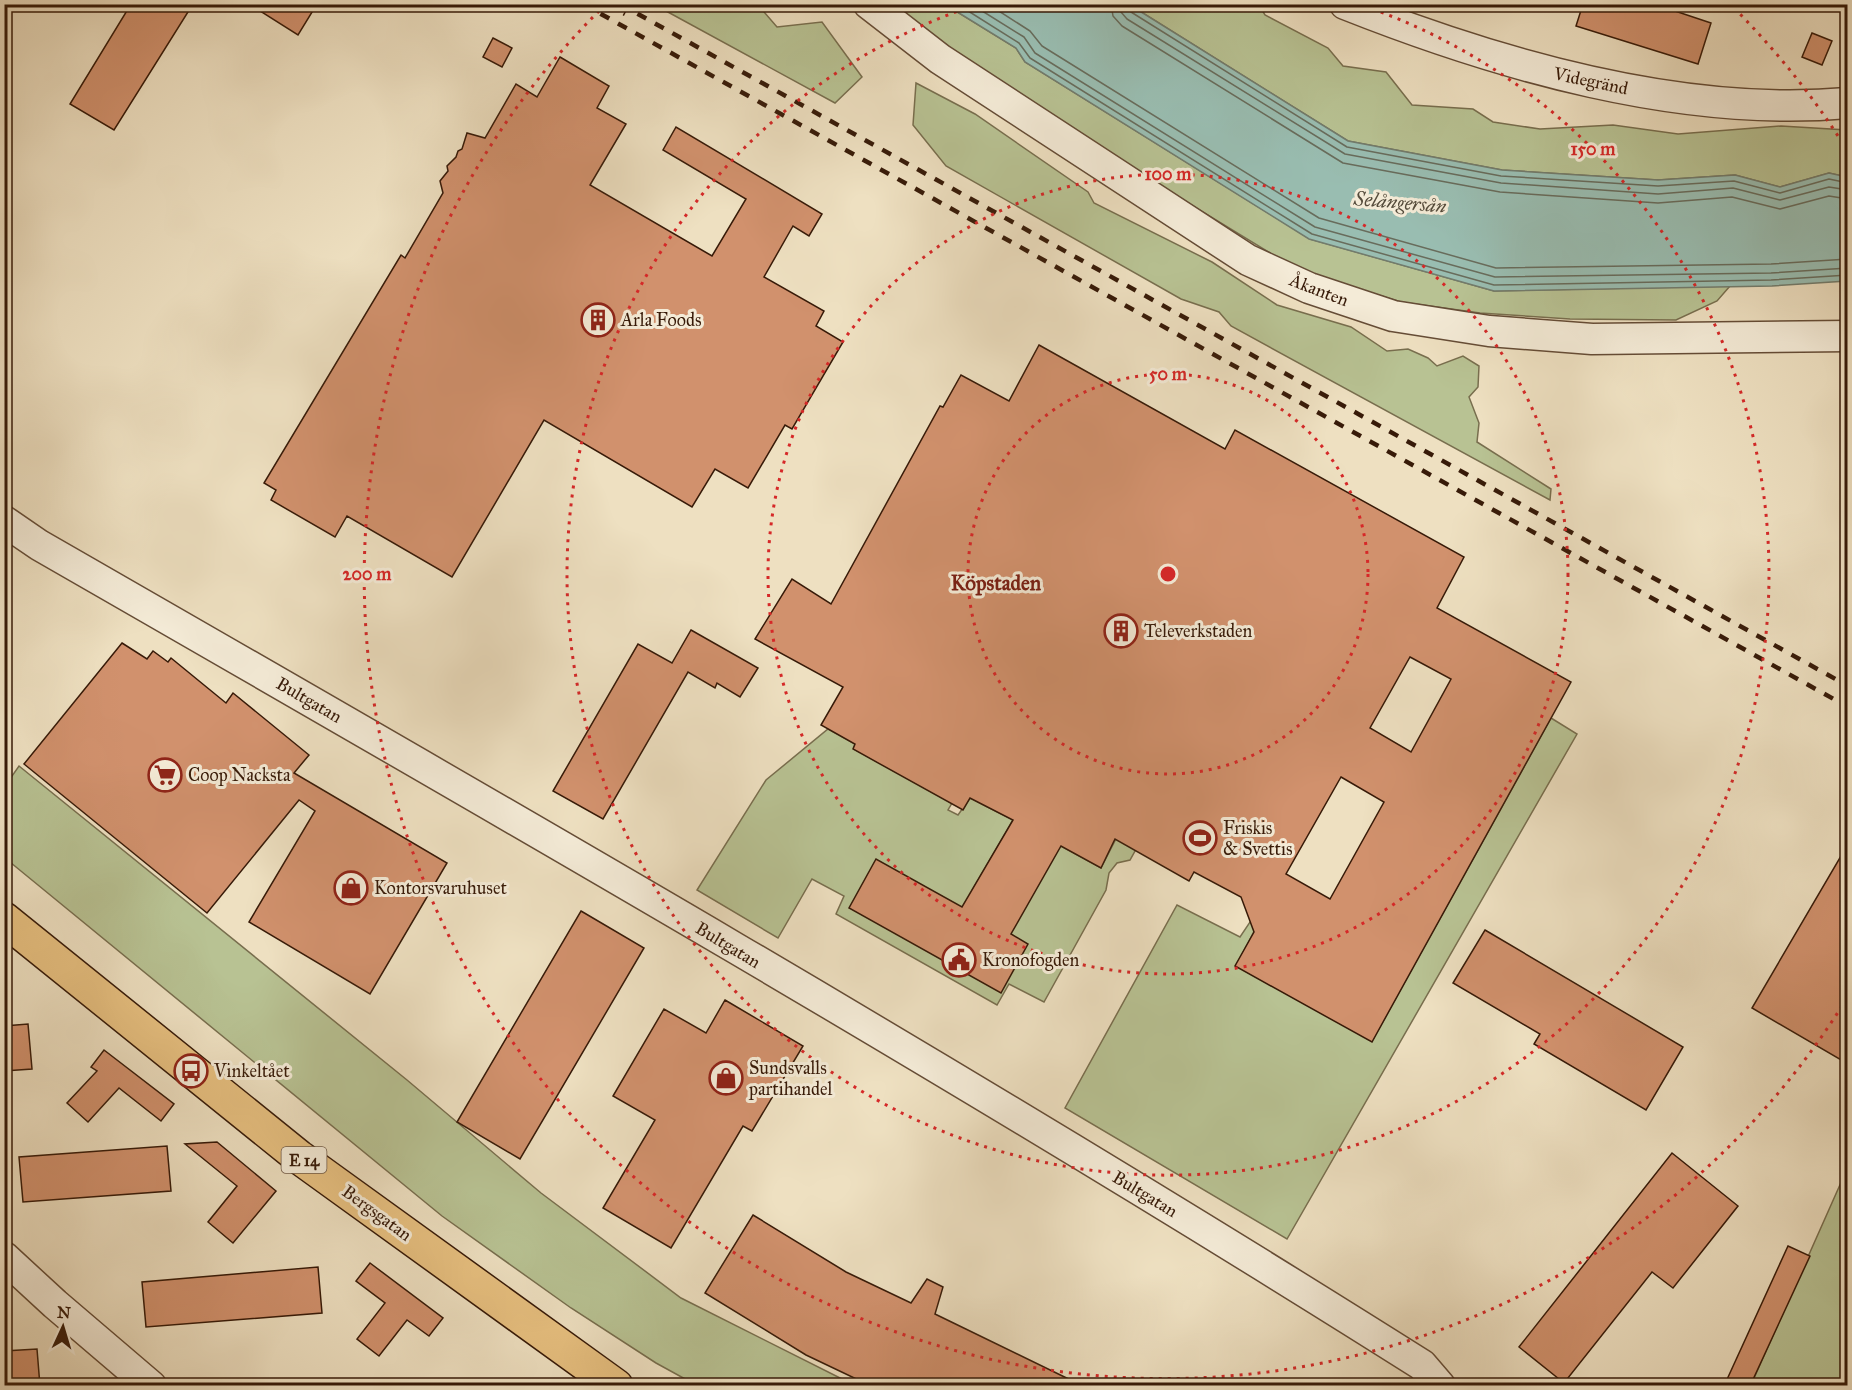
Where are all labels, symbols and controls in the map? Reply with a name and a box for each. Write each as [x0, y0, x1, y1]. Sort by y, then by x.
street label: Videgränd [1551, 62, 1630, 101]
text: 150 m [1571, 138, 1616, 160]
text: 100 m [1145, 163, 1192, 185]
water label: Selångersån [1352, 186, 1448, 218]
street label: Åkanten [1285, 268, 1352, 311]
building icon: Arla Foods [580, 302, 616, 338]
place label: Arla Foods [620, 309, 702, 331]
text: 50 m [1149, 363, 1188, 385]
text: 200 m [343, 563, 392, 585]
centre of rings [1158, 564, 1178, 584]
district label: Köpstaden [951, 570, 1042, 596]
building icon: Televerkstaden [1103, 613, 1139, 649]
place label: Televerkstaden [1144, 620, 1253, 642]
street label: Bultgatan [272, 672, 346, 729]
supermarket icon: Coop Nacksta [147, 757, 183, 793]
place label: Coop Nacksta [188, 764, 291, 786]
place label: Friskis & Svettis [1223, 817, 1292, 860]
sports icon: Friskis & Svettis [1182, 820, 1218, 856]
shop icon: Kontorsvaruhuset [333, 870, 369, 906]
place label: Kontorsvaruhuset [374, 877, 507, 899]
street label: Bultgatan [691, 917, 765, 974]
public building icon: Kronofogden [941, 942, 977, 978]
place label: Kronofogden [982, 949, 1080, 972]
bus stop icon: Vinkeltået [173, 1053, 209, 1089]
place label: Sundsvalls partihandel [748, 1057, 833, 1100]
place label: Vinkeltået [213, 1060, 290, 1082]
shop icon: Sundsvalls partihandel [708, 1060, 744, 1096]
road number: E 14 [282, 1147, 326, 1173]
street label: Bultgatan [1108, 1166, 1182, 1223]
street label: Bergsgatan [337, 1180, 416, 1247]
north arrow [33, 1297, 93, 1357]
text: N [57, 1303, 72, 1323]

